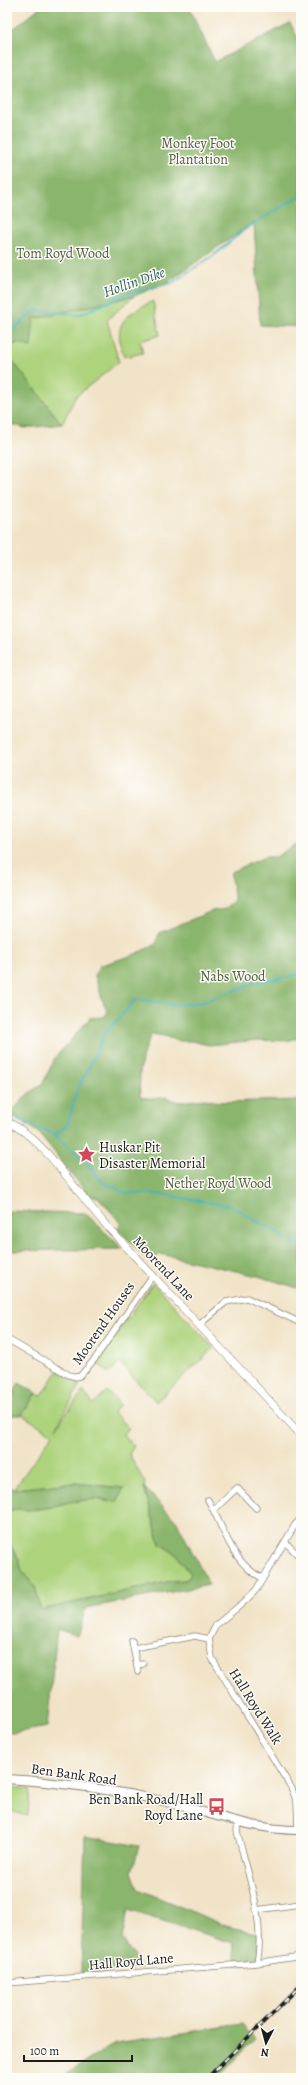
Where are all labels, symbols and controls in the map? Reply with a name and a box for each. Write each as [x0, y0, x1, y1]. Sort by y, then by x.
park label: Monkey Foot Plantation [161, 134, 235, 169]
park label: Tom Royd Wood [17, 244, 110, 263]
water label: Hollin Dike [101, 262, 168, 302]
park label: Nabs Wood [200, 967, 266, 986]
place label: Huskar Pit Disaster Memorial [99, 1138, 206, 1173]
place icon: Huskar Pit Disaster Memorial [76, 1145, 96, 1165]
park label: Nether Royd Wood [164, 1174, 272, 1193]
street label: Moorend Lane [129, 1232, 199, 1305]
street label: Moorend Houses [68, 1278, 139, 1369]
street label: Hall Royd Walk [225, 1665, 287, 1748]
street label: Ben Bank Road [30, 1759, 118, 1790]
place label: Ben Bank Road/Hall Royd Lane [88, 1790, 204, 1825]
bus stop icon: Ben Bank Road/Hall Royd Lane [206, 1797, 226, 1817]
street label: Hall Royd Lane [88, 1948, 174, 1975]
north arrow [246, 2023, 286, 2063]
scale bar [24, 2037, 132, 2063]
text: 100 m [30, 2043, 59, 2059]
text: N [260, 2045, 270, 2060]

